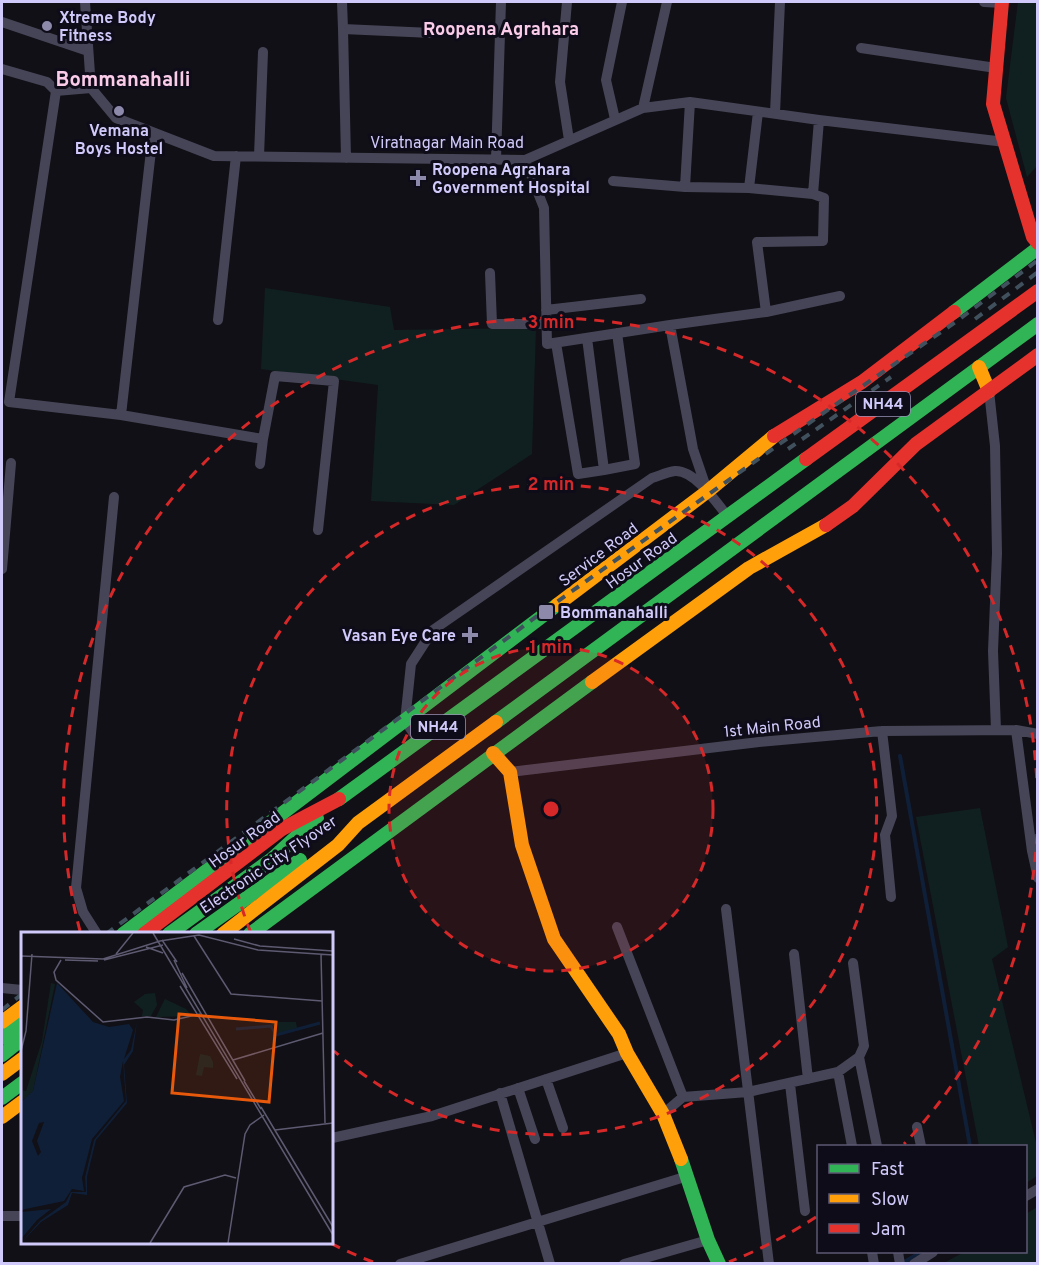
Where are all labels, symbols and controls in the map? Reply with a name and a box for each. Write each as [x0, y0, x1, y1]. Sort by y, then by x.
place label: Xtreme Body Fitness [59, 9, 156, 47]
marker: Xtreme Body Fitness [40, 19, 54, 33]
district label: Roopena Agrahara [423, 19, 579, 42]
district label: Bommanahalli [56, 68, 190, 94]
marker: Vemana Boys Hostel [112, 104, 126, 118]
place label: Vemana Boys Hostel [75, 122, 163, 160]
street label: Viratnagar Main Road [370, 134, 524, 154]
place label: Roopena Agrahara Government Hospital [432, 161, 590, 199]
marker: Roopena Agrahara Government Hospital [409, 169, 427, 187]
text: 3 min [528, 312, 574, 335]
road number: NH44 [856, 392, 910, 416]
text: 2 min [527, 474, 575, 497]
street label: Service Road [556, 519, 643, 592]
street label: Hosur Road [603, 529, 682, 594]
marker: Bommanahalli [537, 603, 555, 621]
place label: Bommanahalli [560, 604, 668, 624]
marker: Vasan Eye Care [461, 626, 479, 644]
place label: Vasan Eye Care [342, 627, 456, 647]
text: 1 min [529, 637, 573, 660]
street label: 1st Main Road [723, 713, 822, 743]
road number: NH44 [411, 715, 465, 739]
centre of rings [541, 799, 561, 819]
street label: Hosur Road [206, 808, 285, 873]
street label: Electronic City Flyover [197, 812, 342, 919]
inset map [21, 932, 333, 1244]
legend [817, 1145, 1027, 1253]
text: Fast [871, 1159, 904, 1182]
text: Slow [871, 1189, 909, 1212]
text: Jam [871, 1219, 906, 1242]

